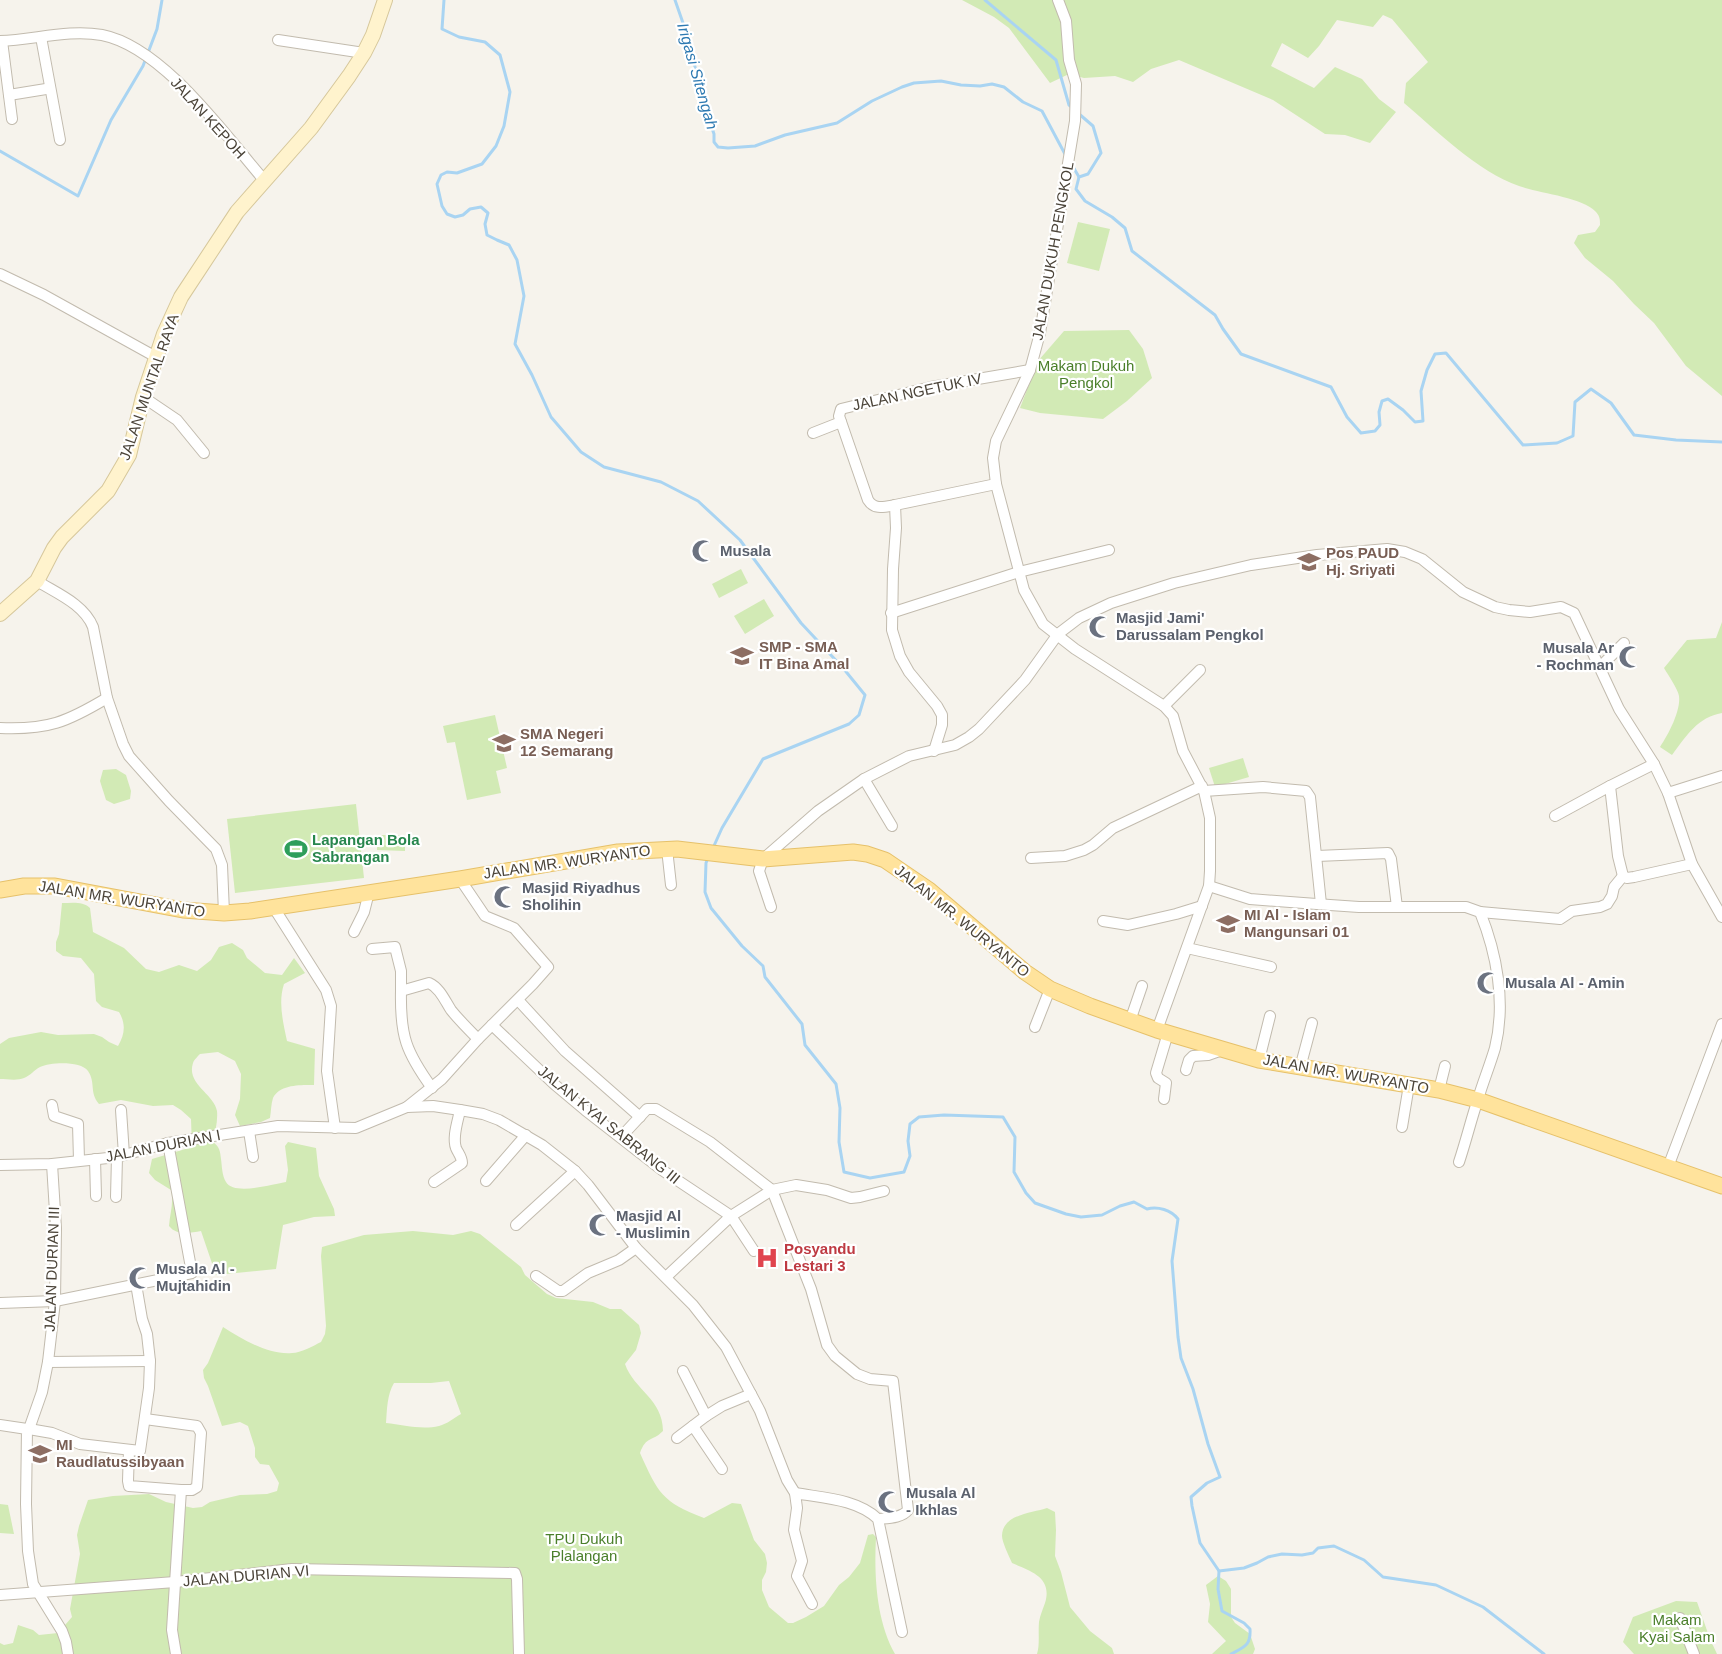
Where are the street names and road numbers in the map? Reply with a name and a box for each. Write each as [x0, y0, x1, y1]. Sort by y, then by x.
street label: JALAN KEPOH [167, 74, 249, 162]
street label: JALAN DUKUH PENGKOL [1028, 160, 1077, 341]
street label: JALAN MUNTAL RAYA [115, 311, 182, 462]
street label: JALAN NGETUK IV [851, 370, 983, 414]
street label: JALAN MR. WURYANTO [482, 841, 651, 882]
street label: JALAN MR. WURYANTO [892, 861, 1033, 980]
street label: JALAN MR. WURYANTO [38, 877, 207, 920]
street label: JALAN MR. WURYANTO [1262, 1051, 1430, 1096]
street label: JALAN KYAI SABRANG III [535, 1062, 684, 1187]
street label: JALAN DURIAN I [104, 1126, 222, 1165]
street label: JALAN DURIAN III [41, 1206, 62, 1332]
street label: JALAN DURIAN VI [182, 1562, 310, 1589]

